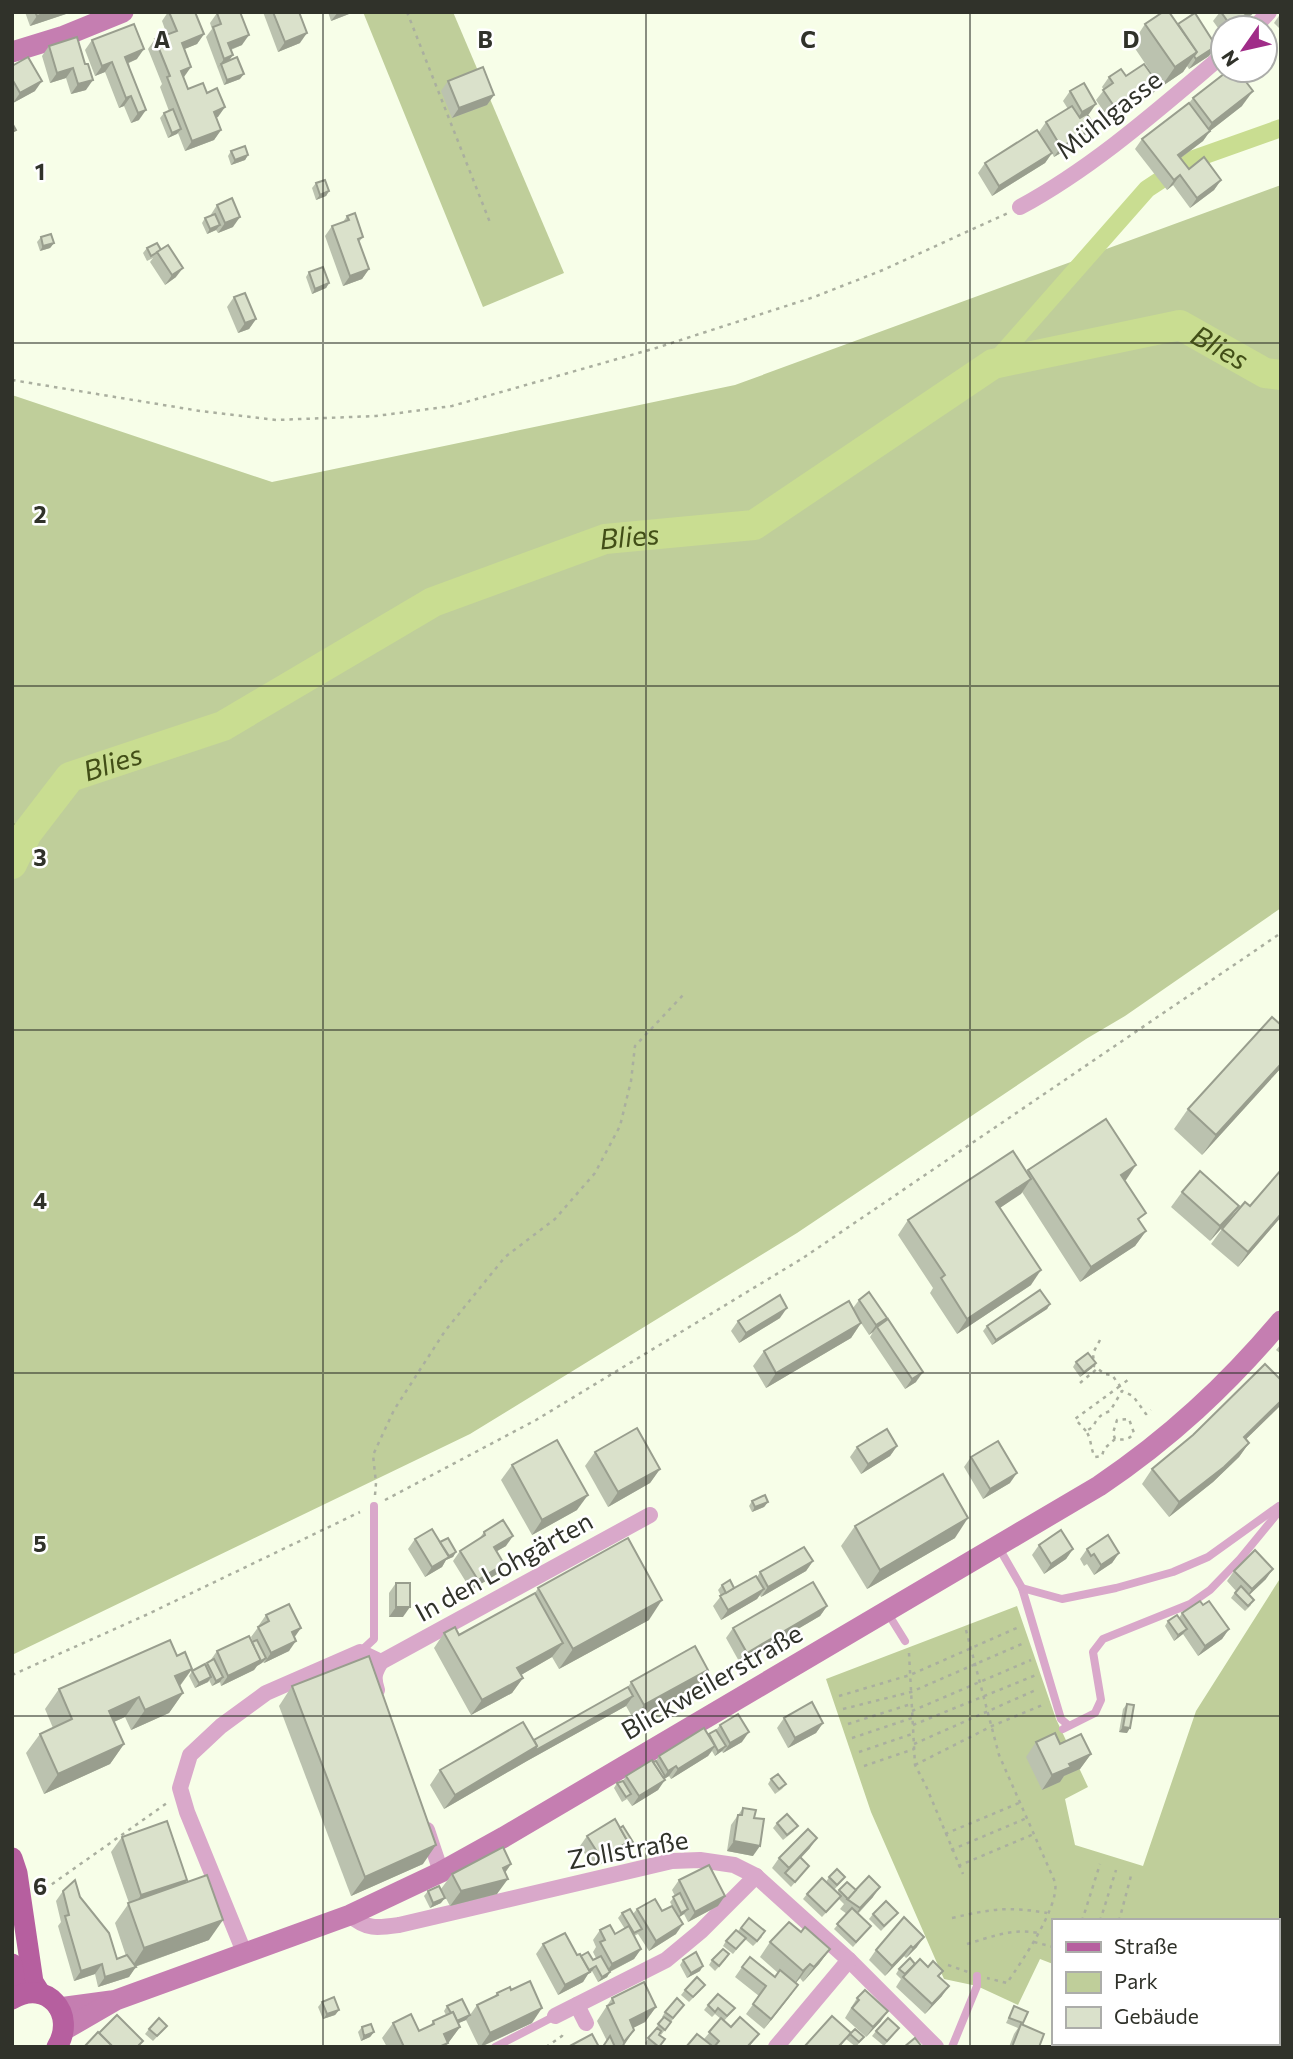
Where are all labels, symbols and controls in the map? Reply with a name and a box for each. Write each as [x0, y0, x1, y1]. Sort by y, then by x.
north arrow [1209, 14, 1279, 84]
text: A [154, 25, 171, 53]
text: B [477, 25, 493, 53]
text: C [800, 25, 816, 53]
text: D [1123, 25, 1140, 53]
text: N [1216, 46, 1243, 71]
street label: Mühlgasse [1049, 63, 1167, 165]
text: 1 [35, 157, 45, 185]
water label: Blies [1186, 317, 1255, 376]
text: 2 [33, 500, 47, 528]
water label: Blies [598, 516, 661, 555]
water label: Blies [79, 736, 146, 787]
text: 3 [33, 843, 47, 871]
text: 4 [33, 1186, 47, 1214]
street label: In den Lohgärten [409, 1504, 597, 1627]
text: 5 [33, 1529, 47, 1557]
street label: Blickweilerstraße [615, 1616, 807, 1745]
street label: Zollstraße [565, 1823, 690, 1874]
text: 6 [33, 1872, 47, 1900]
legend [1052, 1919, 1279, 2045]
text: Straße [1114, 1933, 1178, 1958]
text: Park [1114, 1968, 1158, 1993]
text: Gebäude [1114, 2003, 1199, 2028]

